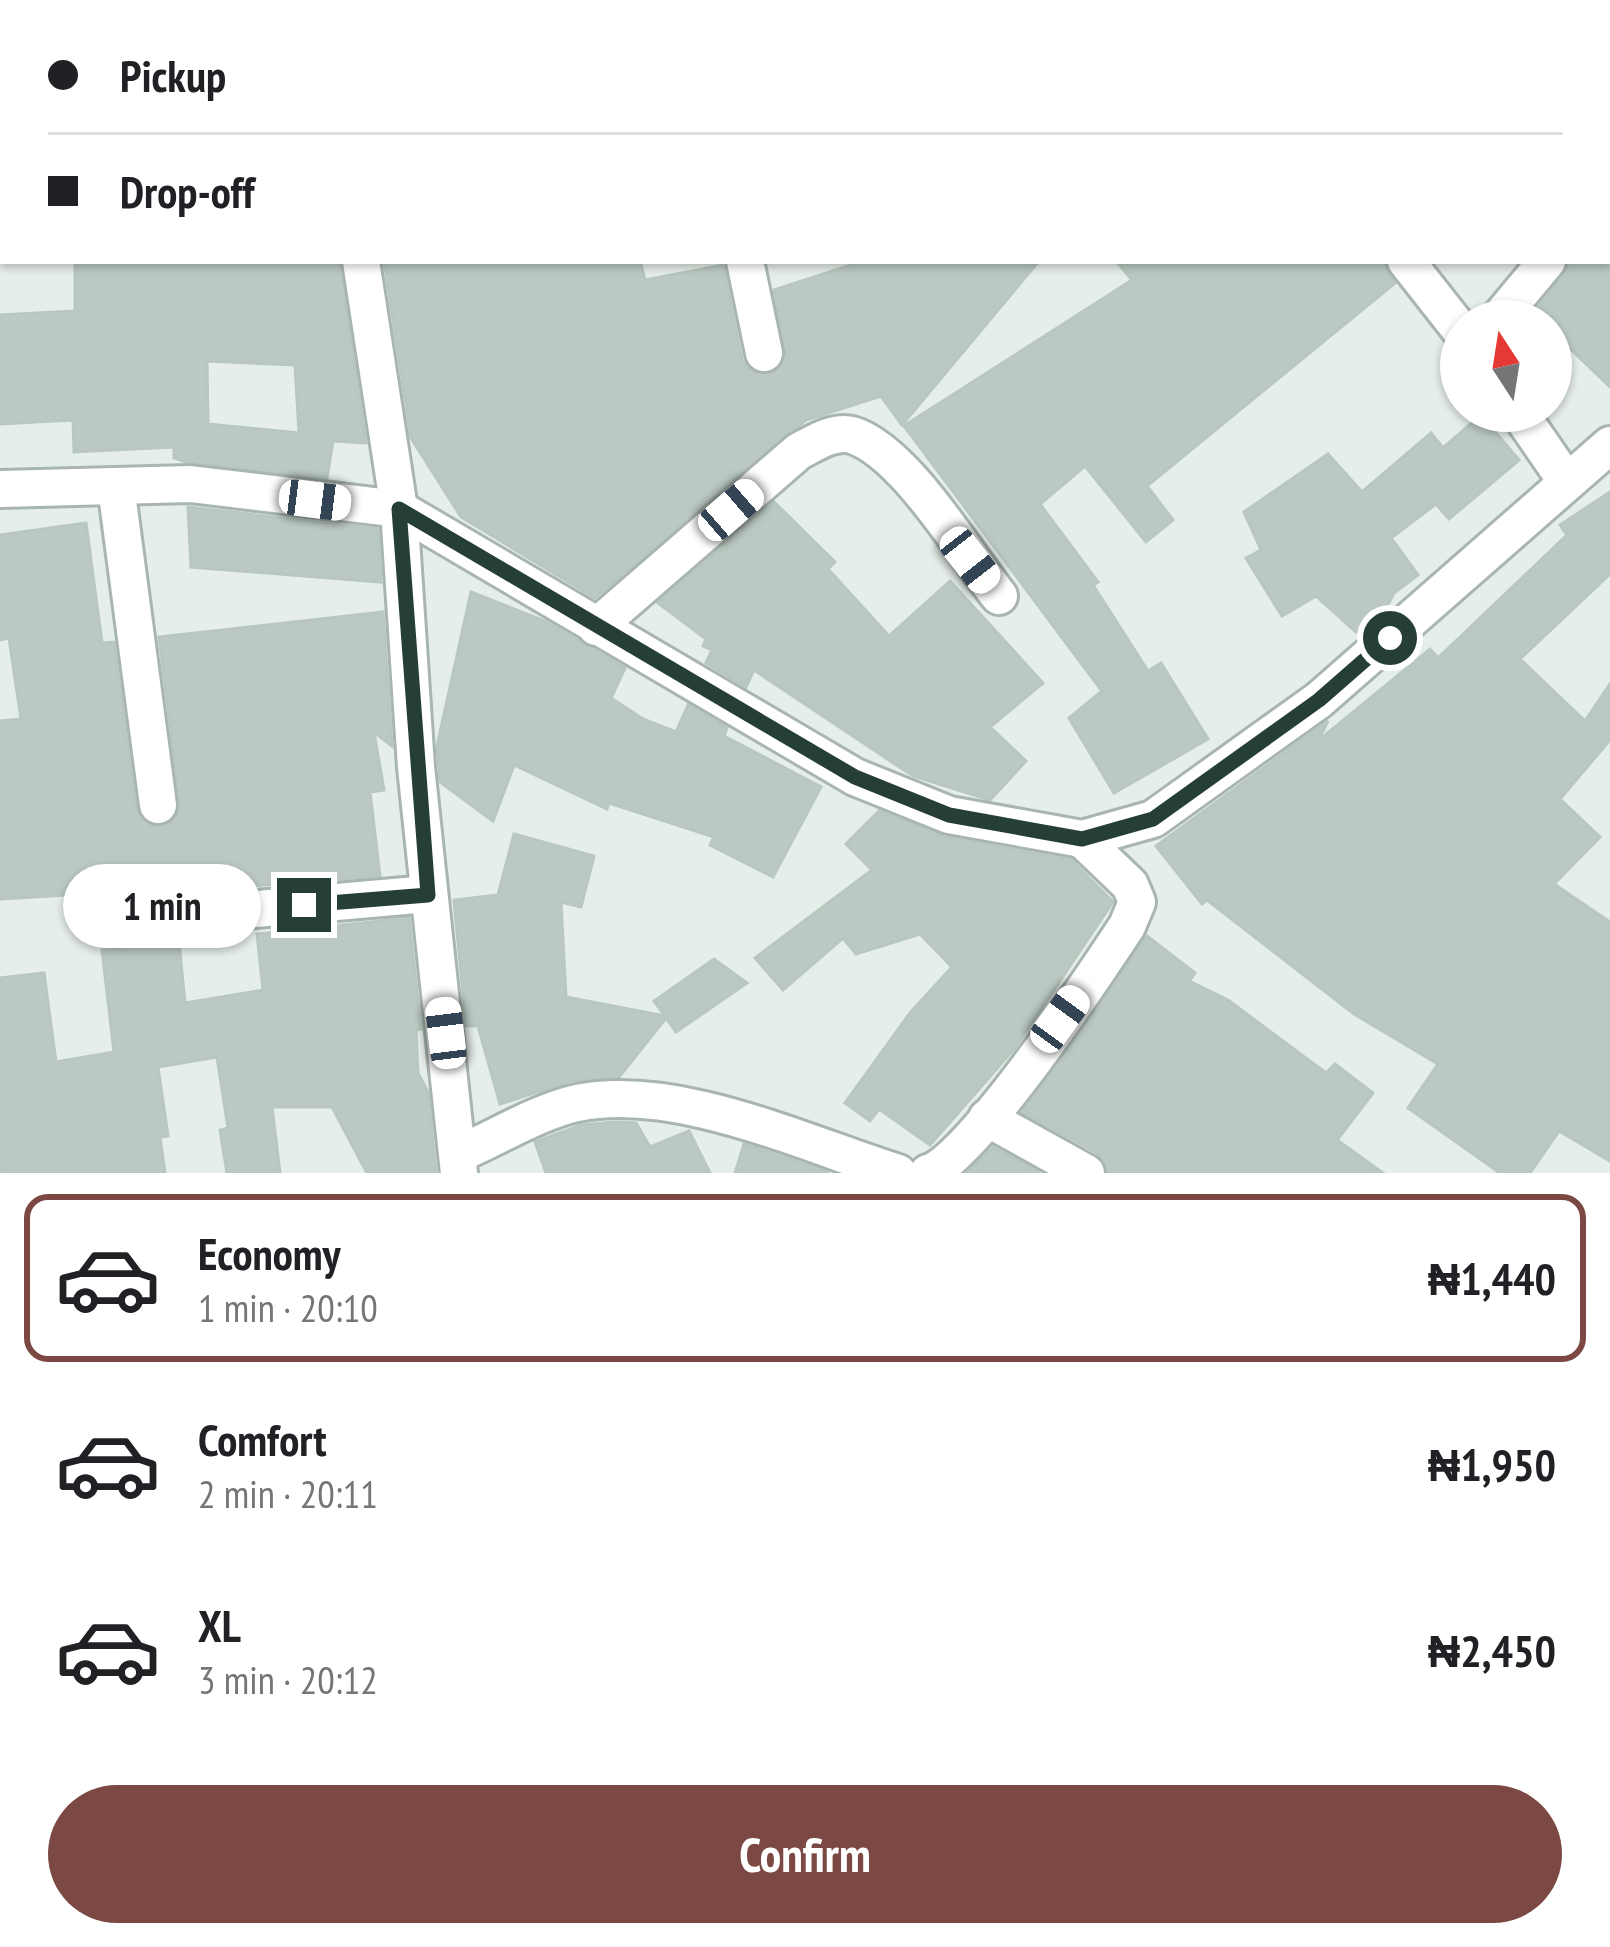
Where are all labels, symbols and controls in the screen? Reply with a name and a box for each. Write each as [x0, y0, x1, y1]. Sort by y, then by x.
text: Pickup [120, 46, 226, 104]
text: Drop-off [120, 162, 254, 220]
north arrow [1440, 300, 1572, 432]
map controls [1440, 300, 1572, 432]
car [692, 473, 770, 547]
car [277, 478, 353, 522]
car [934, 521, 1006, 599]
route start [1363, 611, 1417, 665]
callout: 1 min [64, 863, 262, 947]
route end [277, 878, 331, 932]
text: 1 min [123, 880, 201, 931]
car [1024, 979, 1096, 1059]
car [424, 995, 468, 1071]
icon: car [54, 1224, 162, 1332]
text: Economy [198, 1224, 341, 1282]
text: ₦1,440 [1428, 1249, 1556, 1307]
text: 1 min · 20:10 [198, 1282, 378, 1333]
icon: car [54, 1410, 162, 1518]
text: Comfort [198, 1410, 327, 1468]
text: ₦1,950 [1428, 1435, 1556, 1493]
text: 2 min · 20:11 [198, 1468, 378, 1519]
icon: car [54, 1596, 162, 1704]
text: XL [198, 1596, 241, 1654]
text: ₦2,450 [1428, 1621, 1556, 1679]
text: 3 min · 20:12 [198, 1654, 378, 1705]
button: Confirm [48, 1785, 1562, 1923]

